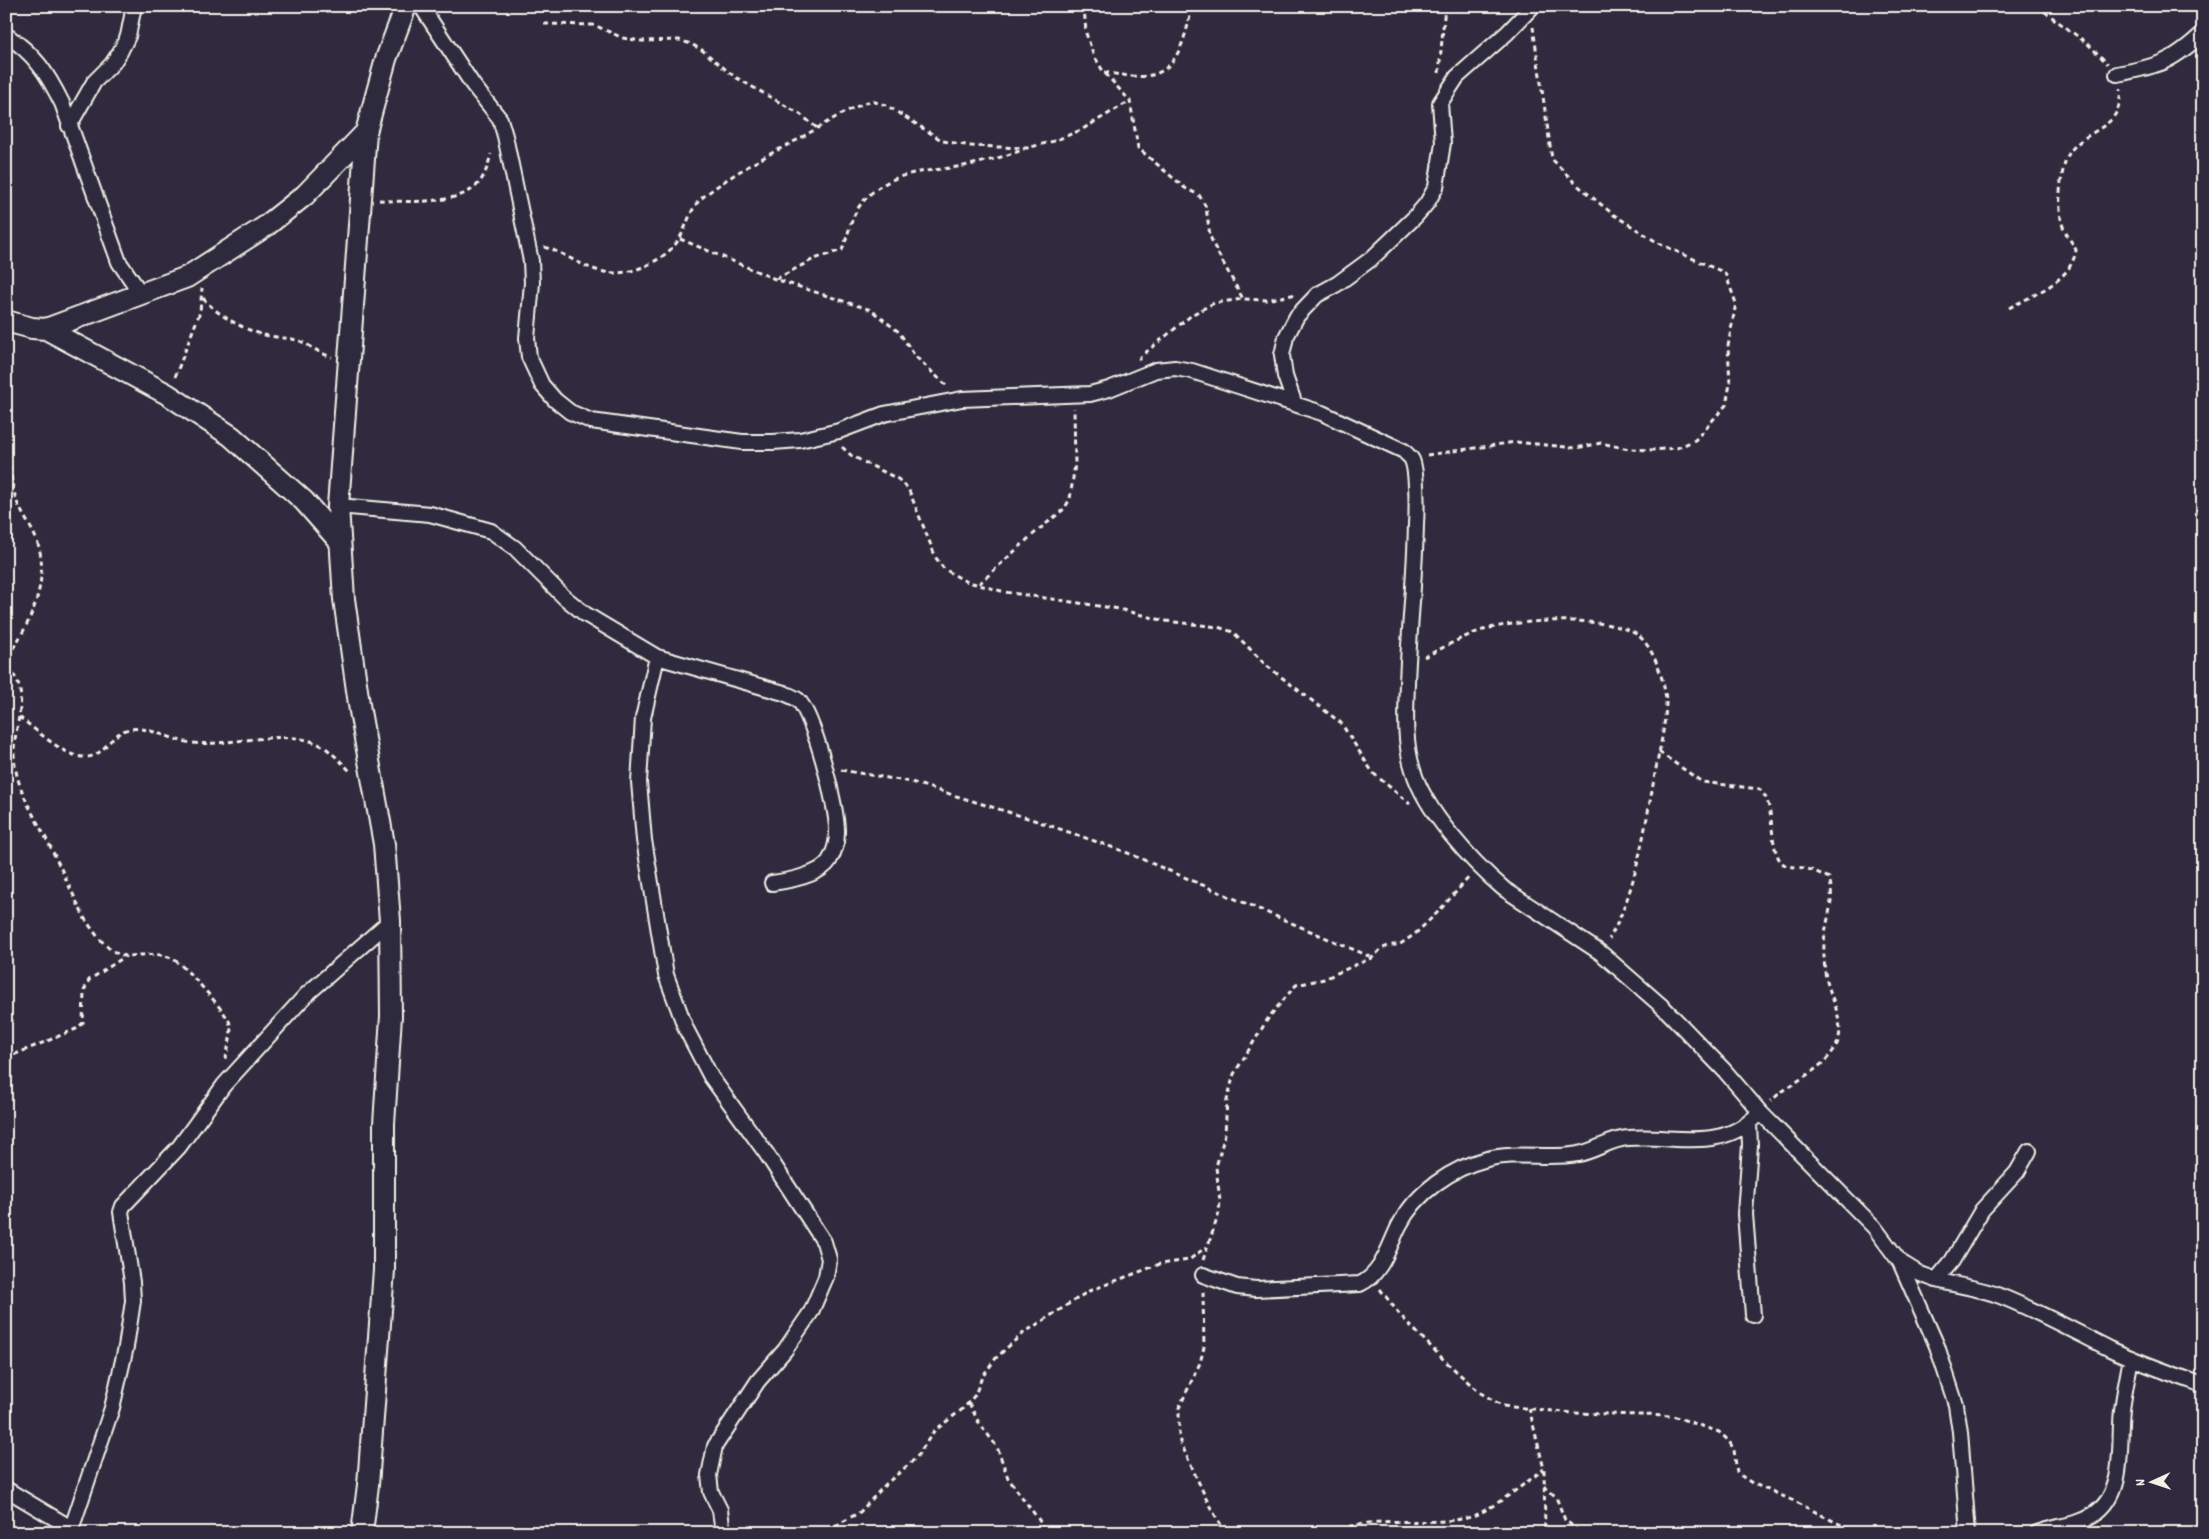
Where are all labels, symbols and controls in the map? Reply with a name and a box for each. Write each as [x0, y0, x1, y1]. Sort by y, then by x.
north arrow [2126, 1456, 2176, 1506]
text: N [2131, 1479, 2151, 1487]

